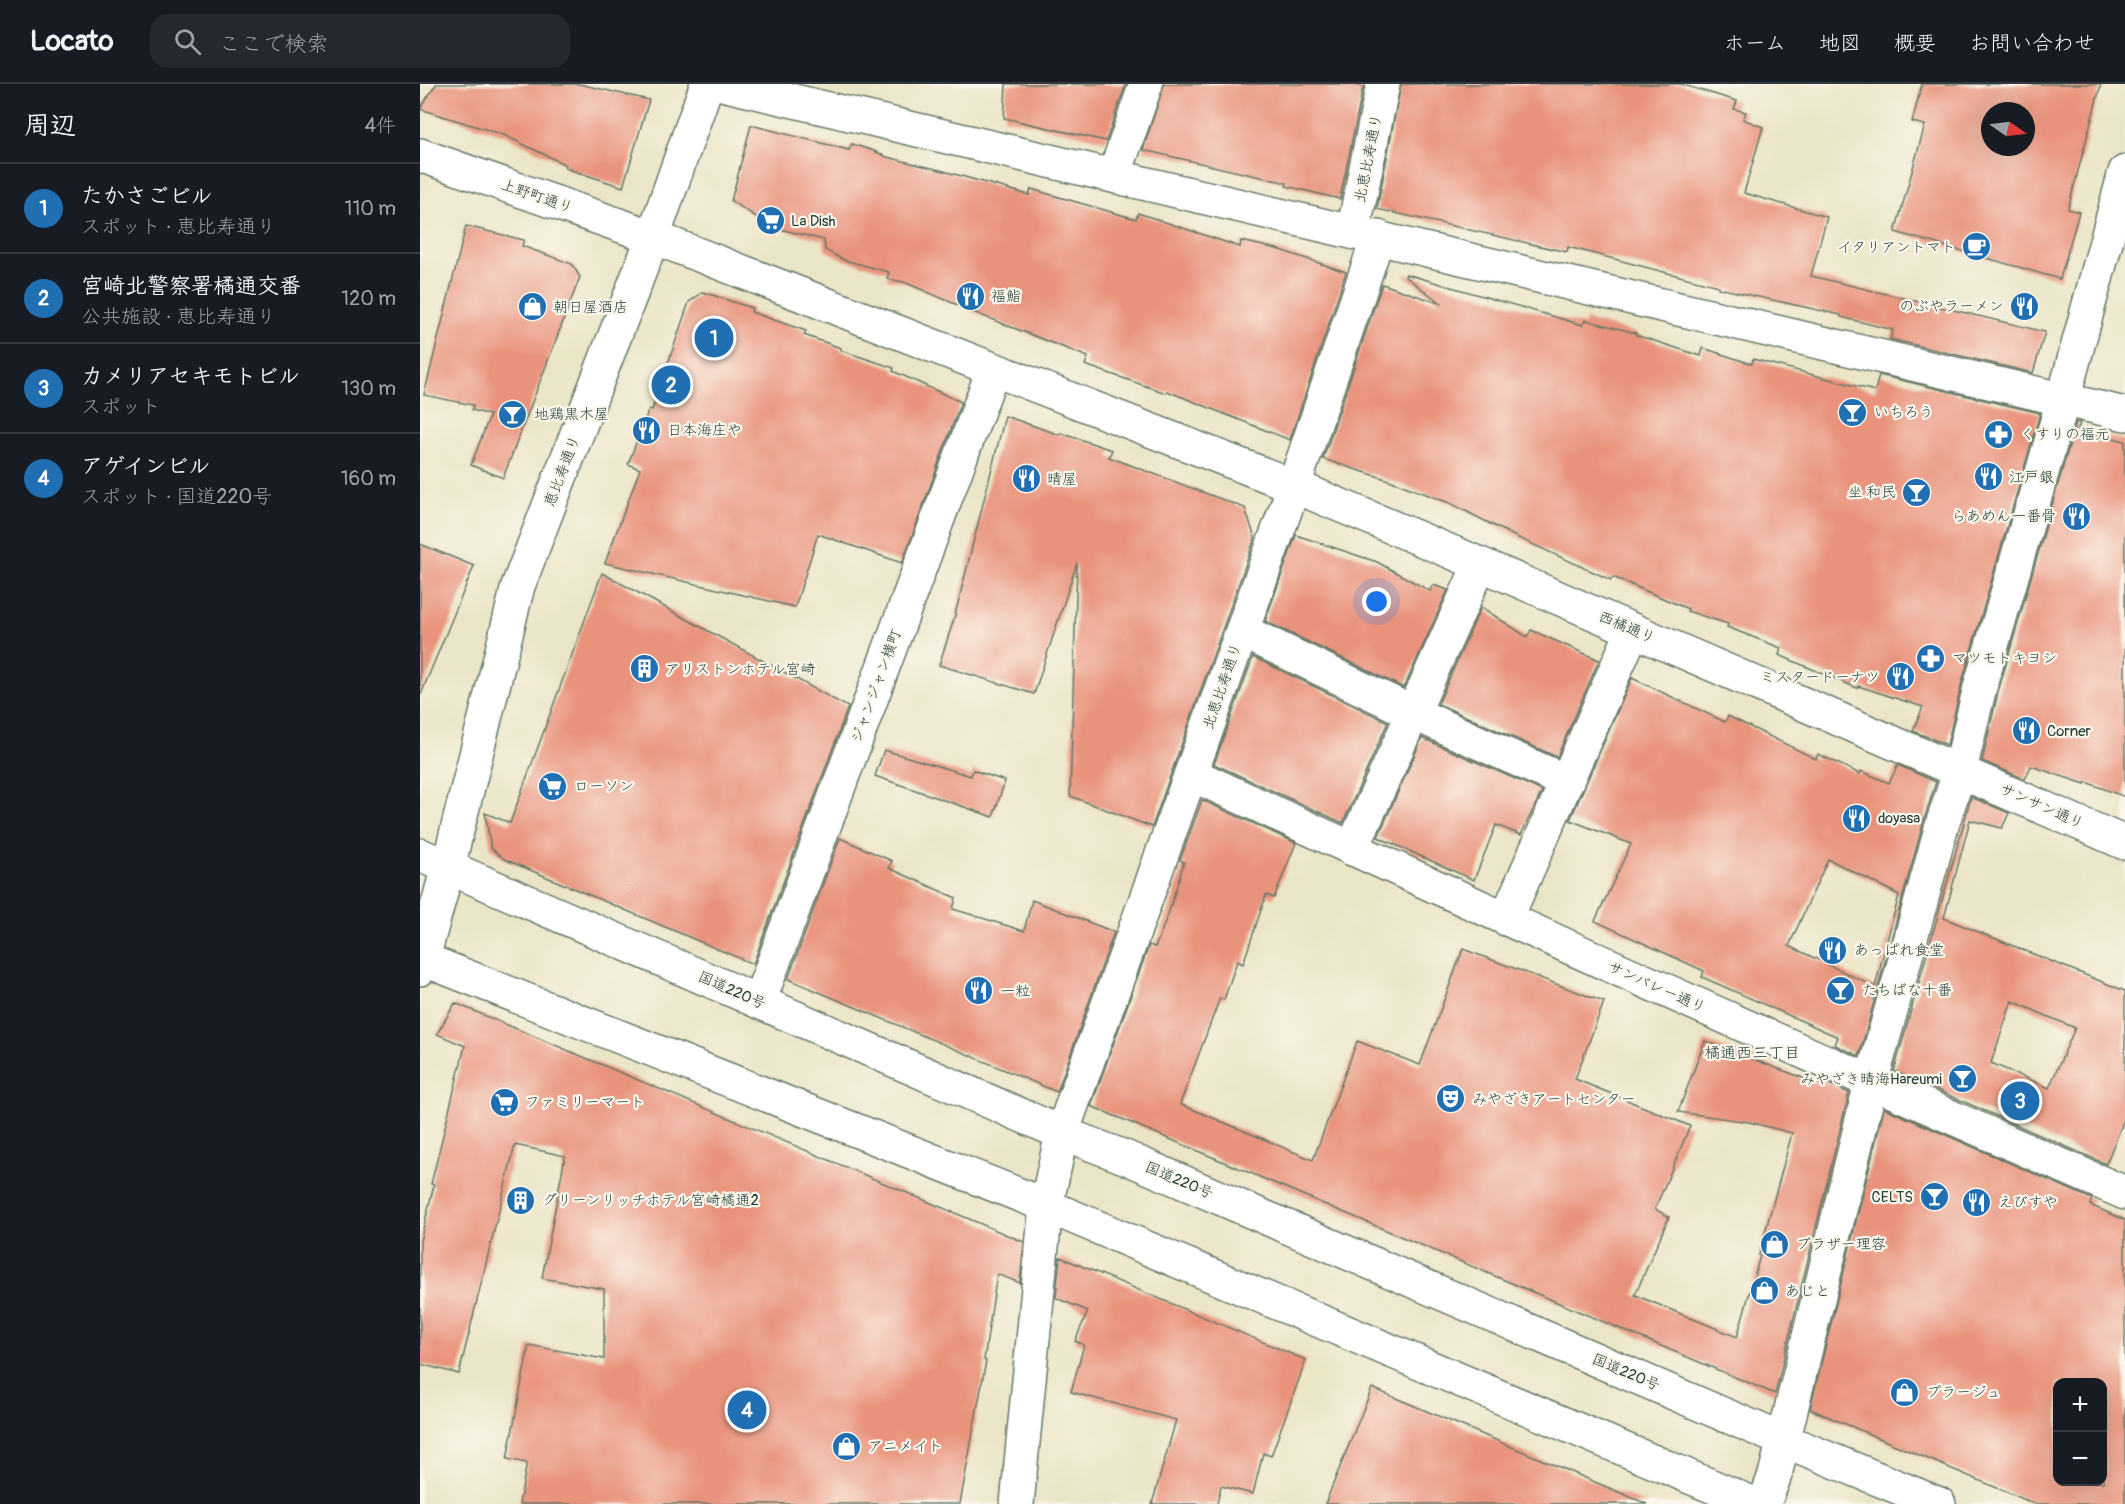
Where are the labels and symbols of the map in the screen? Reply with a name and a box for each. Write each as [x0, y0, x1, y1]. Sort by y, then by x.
north arrow [1981, 102, 2035, 156]
street label: 北恵比寿通り [1351, 112, 1386, 204]
street label: 上野町通り [498, 175, 575, 218]
supermarket icon: La Dish [754, 205, 786, 237]
place label: La Dish [791, 212, 836, 231]
cafe icon: イタリアントマト [1961, 231, 1993, 263]
place label: イタリアントマト [1837, 238, 1956, 257]
restaurant icon: 福鮨 [954, 280, 986, 312]
place label: 福鮨 [991, 287, 1021, 306]
restaurant icon: のぶやラーメン [2009, 290, 2041, 322]
shop icon: 朝日屋酒店 [516, 291, 548, 323]
place label: のぶやラーメン [1899, 297, 2004, 316]
place label: 朝日屋酒店 [553, 298, 628, 317]
pin: 1 [694, 316, 734, 360]
pin: 2 [652, 362, 690, 408]
bar icon: いちろう [1837, 396, 1869, 428]
bar icon: 地鶏黒木屋 [497, 398, 529, 430]
place label: いちろう [1874, 403, 1934, 422]
place label: 地鶏黒木屋 [534, 405, 609, 424]
restaurant icon: 日本海庄や [630, 414, 662, 446]
pharmacy icon: くすりの福元 [1983, 418, 2015, 450]
place label: 日本海庄や [667, 421, 742, 440]
place label: くすりの福元 [2020, 425, 2110, 444]
street label: 恵比寿通り [540, 433, 585, 510]
restaurant icon: 江戸銀 [1972, 461, 2004, 493]
restaurant icon: 晴屋 [1010, 463, 1042, 495]
place label: 江戸銀 [2009, 468, 2054, 487]
place label: 晴屋 [1047, 470, 1077, 489]
bar icon: 坐 和民 [1901, 476, 1933, 508]
place label: 坐 和民 [1848, 483, 1896, 502]
restaurant icon: らあめん一番骨 [2061, 500, 2093, 532]
place label: らあめん一番骨 [1951, 507, 2056, 526]
your location [1362, 587, 1391, 616]
street label: 西橘通り [1595, 607, 1658, 648]
street label: ジャンジャン横町 [847, 626, 906, 746]
street label: 北恵比寿通り [1199, 641, 1246, 732]
pharmacy icon: マツモトキヨシ [1915, 642, 1947, 674]
place label: マツモトキヨシ [1952, 649, 2057, 668]
building icon: アリストンホテル宮崎 [628, 653, 660, 685]
place label: アリストンホテル宮崎 [665, 660, 816, 679]
restaurant icon: ミスタードーナツ [1885, 661, 1917, 693]
place label: ミスタードーナツ [1760, 668, 1880, 687]
restaurant icon: Corner [2010, 715, 2042, 747]
place label: Corner [2047, 722, 2092, 741]
supermarket icon: ローソン [537, 770, 569, 802]
place label: ローソン [574, 777, 634, 796]
street label: サンサン通り [1997, 779, 2087, 833]
restaurant icon: doyasa [1841, 802, 1873, 834]
place label: doyasa [1878, 809, 1920, 828]
restaurant icon: あっぱれ食堂 [1817, 934, 1849, 966]
place label: あっぱれ食堂 [1854, 941, 1944, 960]
street label: サンバレー通り [1605, 957, 1709, 1017]
street label: 国道220号 [695, 967, 769, 1014]
bar icon: たちばな十番 [1825, 974, 1857, 1006]
restaurant icon: 一粒 [963, 975, 995, 1007]
place label: たちばな十番 [1862, 981, 1952, 1000]
place label: 一粒 [1000, 982, 1030, 1001]
district label: 橘通西三丁目 [1704, 1043, 1800, 1063]
bar icon: みやざき晴海Hareumi [1947, 1063, 1979, 1095]
place label: みやざき晴海Hareumi [1800, 1070, 1942, 1089]
pin: 3 [2000, 1078, 2040, 1124]
theatre icon: みやざきアートセンター [1435, 1083, 1467, 1115]
supermarket icon: ファミリーマート [488, 1086, 520, 1118]
place label: みやざきアートセンター [1472, 1090, 1636, 1109]
place label: ファミリーマート [525, 1093, 645, 1112]
street label: 国道220号 [1142, 1158, 1216, 1203]
bar icon: CELTS [1918, 1181, 1950, 1213]
building icon: グリーンリッチホテル宮崎橘通2 [505, 1184, 537, 1216]
restaurant icon: えびすや [1961, 1186, 1993, 1218]
place label: CELTS [1872, 1188, 1913, 1207]
place label: グリーンリッチホテル宮崎橘通2 [542, 1191, 759, 1210]
place label: えびすや [1998, 1193, 2058, 1212]
shop icon: ブラザー理容 [1759, 1228, 1791, 1260]
place label: ブラザー理容 [1796, 1235, 1886, 1254]
shop icon: あじと [1748, 1275, 1780, 1307]
place label: あじと [1785, 1282, 1830, 1301]
street label: 国道220号 [1589, 1350, 1663, 1395]
shop icon: プラージュ [1889, 1376, 1921, 1408]
place label: プラージュ [1926, 1383, 2001, 1402]
pin: 4 [728, 1388, 766, 1432]
shop icon: アニメイト [831, 1430, 863, 1462]
place label: アニメイト [868, 1437, 943, 1456]

